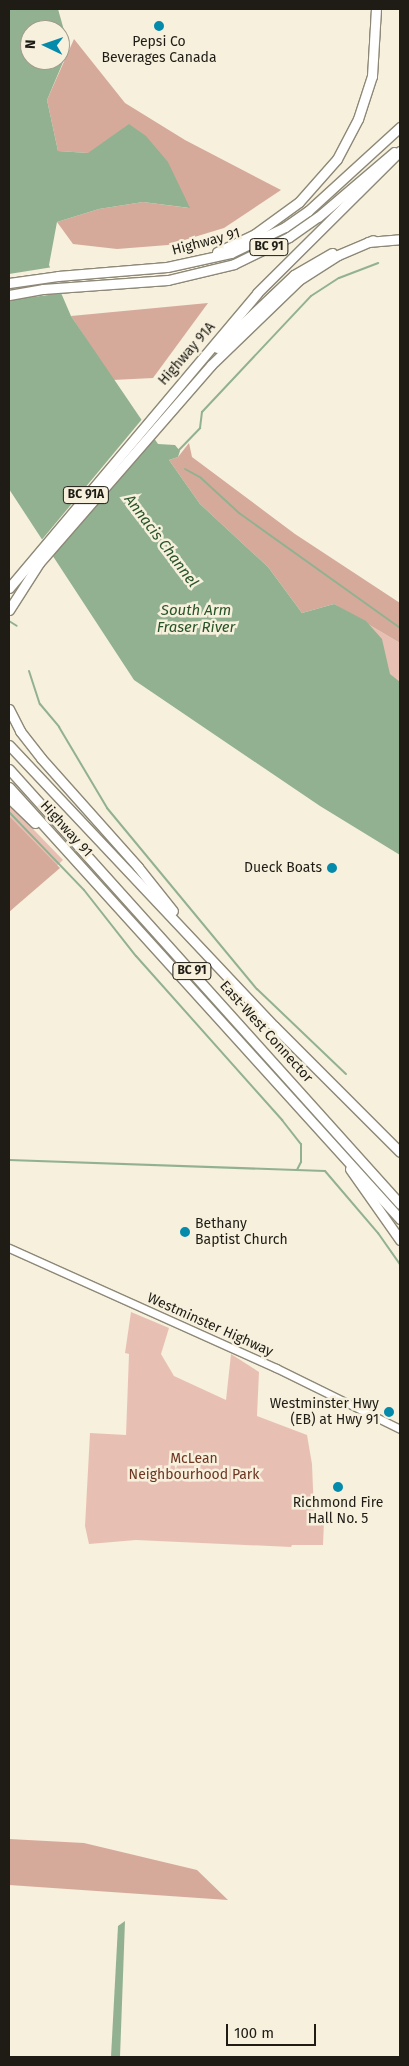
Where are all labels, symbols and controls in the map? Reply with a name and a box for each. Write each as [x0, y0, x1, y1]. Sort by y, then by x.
north arrow [20, 20, 70, 70]
marker: Pepsi Co Beverages Canada [153, 20, 165, 32]
place label: Pepsi Co Beverages Canada [102, 34, 216, 66]
text: N [22, 39, 39, 49]
street label: Highway 91 [170, 225, 242, 259]
road number: BC 91 [249, 238, 289, 256]
street label: Highway 91A [155, 319, 219, 389]
road number: BC 91A [62, 486, 110, 504]
water label: Annacis Channel [120, 491, 202, 591]
water label: South Arm Fraser River [157, 601, 235, 636]
street label: Highway 91 [36, 797, 96, 861]
place label: Dueck Boats [244, 860, 322, 876]
marker: Dueck Boats [326, 862, 338, 874]
road number: BC 91 [172, 961, 212, 980]
street label: East-West Connector [216, 978, 316, 1086]
place label: Bethany Baptist Church [195, 1216, 288, 1248]
marker: Bethany Baptist Church [179, 1226, 191, 1238]
street label: Westminster Highway [144, 1290, 276, 1360]
place label: Westminster Hwy (EB) at Hwy 91 [270, 1396, 379, 1428]
marker: Westminster Hwy (EB) at Hwy 91 [383, 1406, 395, 1418]
park label: McLean Neighbourhood Park [129, 1451, 259, 1484]
marker: Richmond Fire Hall No. 5 [332, 1481, 344, 1493]
place label: Richmond Fire Hall No. 5 [293, 1495, 383, 1528]
scale bar [229, 2014, 319, 2046]
text: 100 m [234, 2024, 274, 2042]

